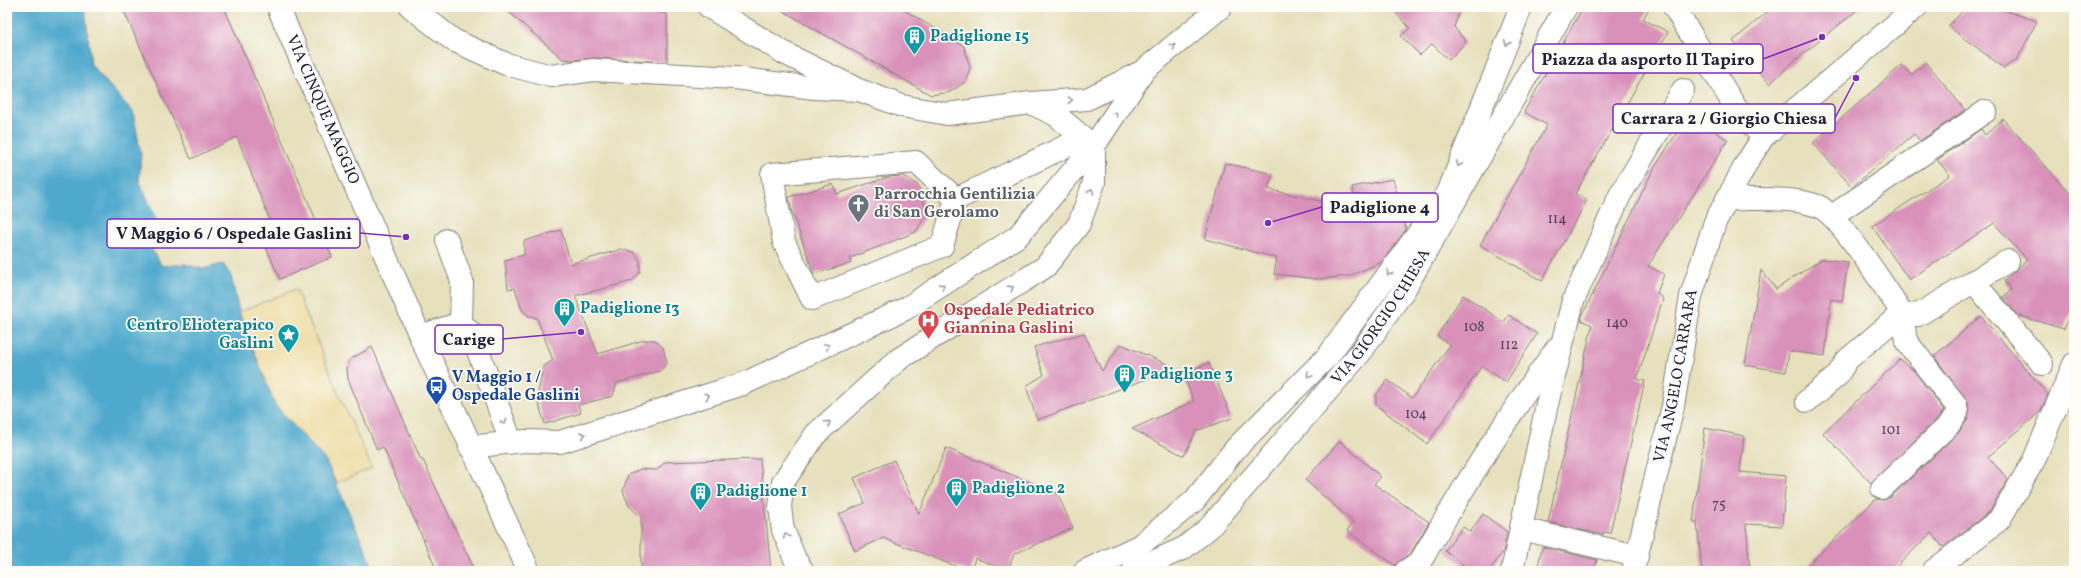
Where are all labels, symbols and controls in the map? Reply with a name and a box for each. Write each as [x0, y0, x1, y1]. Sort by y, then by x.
building icon: Padiglione 15 [902, 24, 928, 57]
place label: Padiglione 15 [930, 26, 1029, 48]
street label: VIA CINQUE MAGGIO [280, 32, 365, 188]
one-way arrow [1503, 40, 1511, 47]
one-way arrow [1169, 44, 1176, 51]
callout: Piazza da asporto Il Tapiro [1533, 44, 1763, 73]
text: Piazza da asporto Il Tapiro [1541, 49, 1755, 72]
one-way arrow [1067, 96, 1073, 105]
callout: Carrara 2 / Giorgio Chiesa [1613, 104, 1835, 133]
text: Carrara 2 / Giorgio Chiesa [1621, 108, 1827, 131]
one-way arrow [1110, 111, 1118, 118]
one-way arrow [1456, 161, 1464, 168]
place label: Parrocchia Gentilizia di San Gerolamo [874, 184, 1036, 224]
one-way arrow [1087, 188, 1095, 195]
church icon: Parrocchia Gentilizia di San Gerolamo [845, 191, 871, 224]
callout: Padiglione 4 [1322, 193, 1438, 222]
text: Padiglione 4 [1330, 197, 1430, 220]
house number: 114 [1547, 210, 1567, 229]
callout: V Maggio 6 / Ospedale Gaslini [107, 219, 360, 248]
text: V Maggio 6 / Ospedale Gaslini [116, 223, 352, 246]
street label: VIA GIORGIO CHIESA [1326, 245, 1436, 390]
one-way arrow [1387, 269, 1394, 276]
one-way arrow [938, 283, 945, 290]
one-way arrow [1007, 286, 1014, 293]
street label: VIA ANGELO CARRARA [1649, 286, 1704, 465]
building icon: Padiglione 13 [552, 296, 578, 329]
place label: Padiglione 13 [580, 298, 679, 320]
place label: Ospedale Pediatrico Giannina Gaslini [944, 300, 1094, 340]
hospital icon: Ospedale Pediatrico Giannina Gaslini [915, 307, 941, 340]
house number: 140 [1606, 314, 1628, 333]
place label: Centro Elioterapico Gaslini [127, 315, 274, 355]
house number: 108 [1464, 318, 1484, 337]
place icon: Centro Elioterapico Gaslini [276, 322, 302, 355]
callout: Carige [435, 325, 503, 354]
text: Carige [443, 329, 495, 352]
house number: 112 [1500, 336, 1518, 355]
one-way arrow [822, 343, 830, 351]
building icon: Padiglione 3 [1112, 362, 1138, 395]
place label: Padiglione 3 [1140, 364, 1233, 386]
place label: V Maggio 1 / Ospedale Gaslini [452, 367, 580, 407]
one-way arrow [1306, 370, 1314, 378]
bus stop icon: V Maggio 1 / Ospedale Gaslini [424, 374, 450, 407]
one-way arrow [703, 392, 710, 401]
house number: 104 [1405, 405, 1427, 424]
one-way arrow [499, 418, 507, 425]
one-way arrow [823, 420, 831, 428]
house number: 101 [1881, 421, 1901, 440]
one-way arrow [579, 431, 586, 440]
building icon: Padiglione 2 [944, 476, 970, 509]
place label: Padiglione 2 [972, 478, 1065, 500]
building icon: Padiglione 1 [687, 479, 713, 512]
place label: Padiglione 1 [716, 481, 807, 503]
house number: 75 [1712, 495, 1726, 514]
one-way arrow [783, 533, 791, 541]

